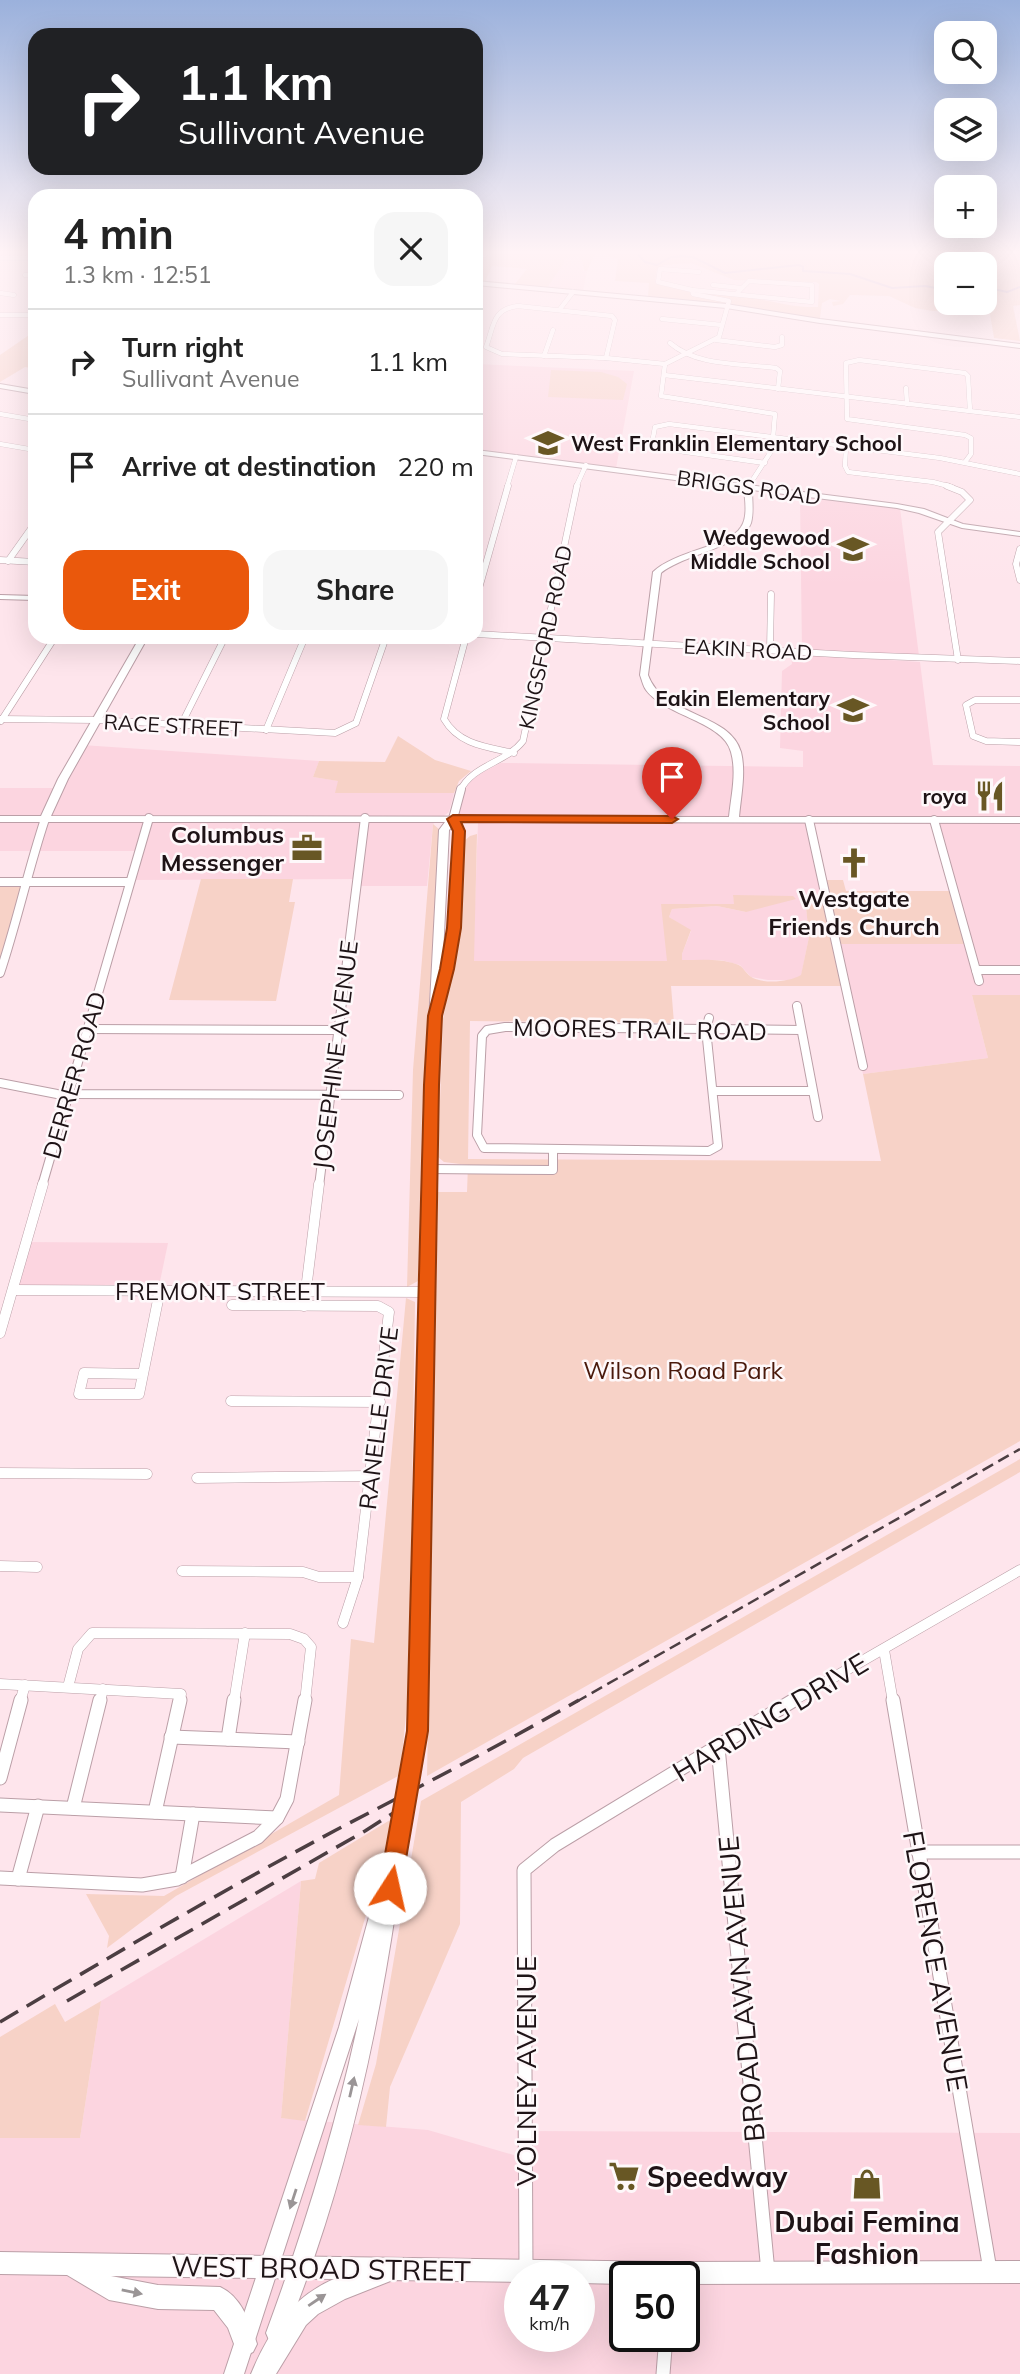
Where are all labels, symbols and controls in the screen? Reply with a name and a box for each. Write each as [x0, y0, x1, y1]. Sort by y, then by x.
map controls [934, 21, 997, 315]
button: search [934, 21, 997, 84]
text: 1.1 km [178, 51, 333, 112]
icon: right [63, 56, 154, 147]
button: layers [934, 98, 997, 161]
text: Sullivant Avenue [178, 112, 425, 152]
button: + [934, 175, 997, 238]
text: 4 min [63, 207, 174, 260]
button: close [374, 212, 448, 286]
button: − [934, 252, 997, 315]
text: 1.3 km · 12:51 [63, 260, 212, 289]
text: Turn right [122, 331, 243, 364]
icon: right [63, 343, 101, 381]
text: 1.1 km [368, 345, 448, 378]
text: Sullivant Avenue [122, 364, 299, 393]
school or university icon: West Franklin Elementary School [531, 426, 565, 460]
place label: West Franklin Elementary School [571, 430, 902, 456]
icon: arrive [63, 448, 101, 486]
text: Arrive at destination [122, 450, 377, 483]
text: 220 m [398, 450, 474, 483]
street label: BRIGGS ROAD [675, 464, 823, 510]
place label: Wedgewood Middle School [690, 524, 830, 574]
school or university icon: Wedgewood Middle School [836, 532, 870, 566]
street label: KINGSFORD ROAD [513, 542, 577, 732]
button: Exit [63, 550, 249, 630]
button: Share [263, 550, 448, 630]
street label: EAKIN ROAD [683, 633, 813, 665]
place label: Eakin Elementary School [655, 685, 831, 735]
school or university icon: Eakin Elementary School [836, 693, 870, 727]
street label: RACE STREET [103, 708, 243, 742]
pin [642, 747, 702, 819]
icon: arrive [653, 758, 691, 796]
restaurant icon: roya [973, 779, 1007, 813]
place label: roya [922, 783, 967, 809]
place label: Columbus Messenger [161, 819, 285, 877]
office icon: Columbus Messenger [290, 831, 324, 865]
church icon: Westgate Friends Church [837, 846, 871, 880]
place label: Westgate Friends Church [768, 883, 940, 941]
street label: JOSEPHINE AVENUE [306, 939, 364, 1171]
street label: DERRER ROAD [36, 988, 112, 1162]
street label: MOORES TRAIL ROAD [513, 1012, 767, 1046]
street label: FREMONT STREET [115, 1276, 326, 1306]
street label: RANELLE DRIVE [352, 1325, 404, 1511]
park label: Wilson Road Park [583, 1355, 783, 1385]
street label: HARDING DRIVE [666, 1645, 874, 1789]
street label: FLORENCE AVENUE [896, 1828, 976, 2094]
street label: BROADLAWN AVENUE [710, 1835, 772, 2143]
position arrow [353, 1851, 427, 1925]
street label: VOLNEY AVENUE [508, 1956, 543, 2186]
one-way arrow [347, 2076, 358, 2098]
supermarket icon: Speedway [607, 2159, 641, 2193]
place label: Speedway [647, 2159, 788, 2194]
shop icon: Dubai Femina Fashion [850, 2167, 884, 2201]
one-way arrow [287, 2188, 297, 2209]
place label: Dubai Femina Fashion [774, 2204, 960, 2271]
street label: WEST BROAD STREET [171, 2248, 471, 2288]
speed limit sign: 50 [609, 2261, 700, 2352]
text: 47 [528, 2275, 571, 2319]
one-way arrow [121, 2287, 143, 2298]
one-way arrow [307, 2294, 326, 2307]
text: km/h [529, 2312, 570, 2335]

